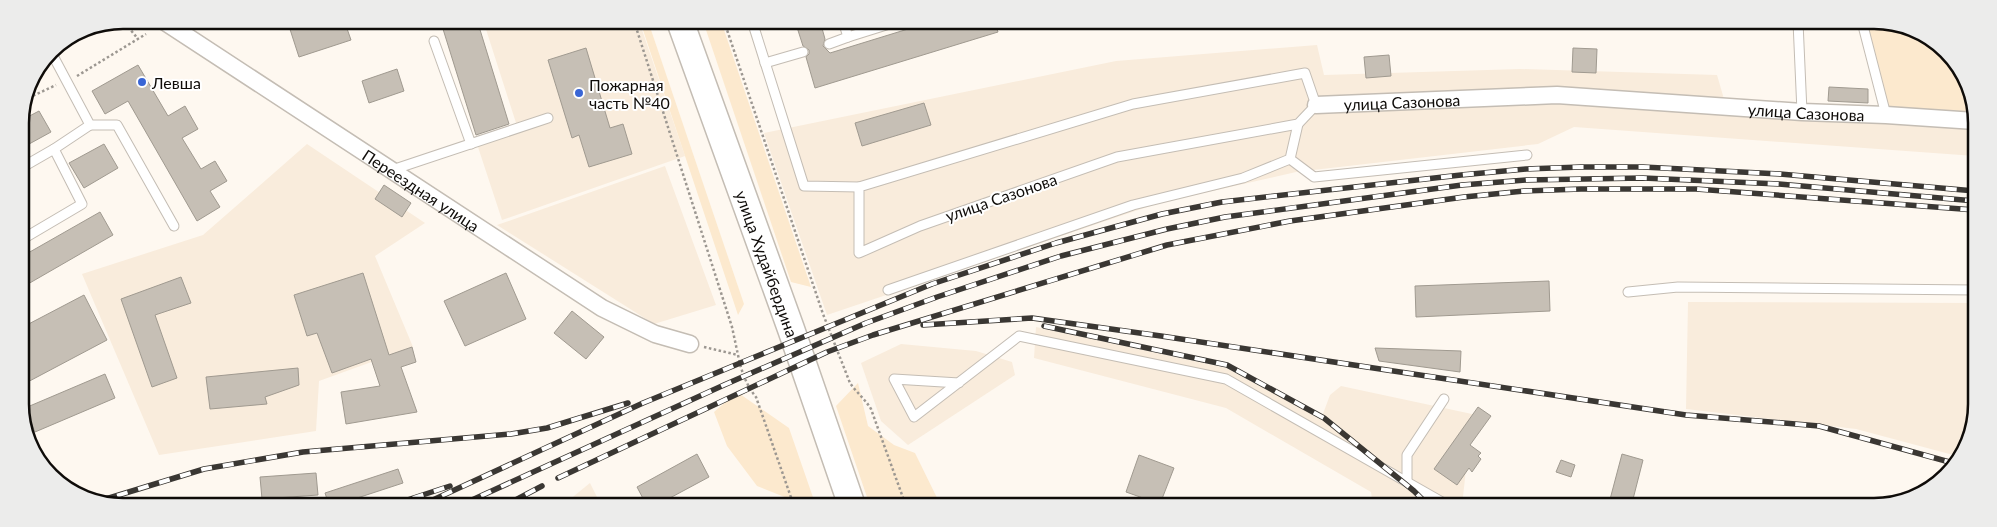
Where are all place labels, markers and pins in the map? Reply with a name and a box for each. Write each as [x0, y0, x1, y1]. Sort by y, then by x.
place label: Левша [151, 73, 201, 92]
place label: Пожарная часть №40 [589, 75, 670, 112]
marker: Левша [136, 76, 148, 88]
marker: Пожарная часть №40 [573, 87, 585, 99]

